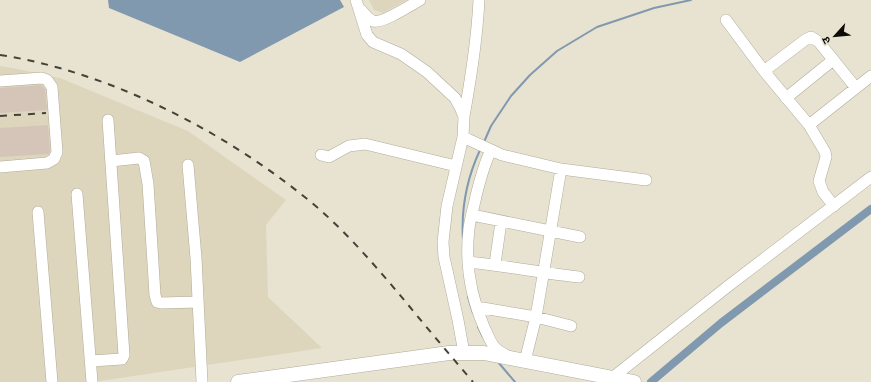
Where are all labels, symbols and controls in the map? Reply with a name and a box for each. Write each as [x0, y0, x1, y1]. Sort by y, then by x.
north arrow [815, 16, 855, 56]
text: उ [819, 34, 835, 46]

